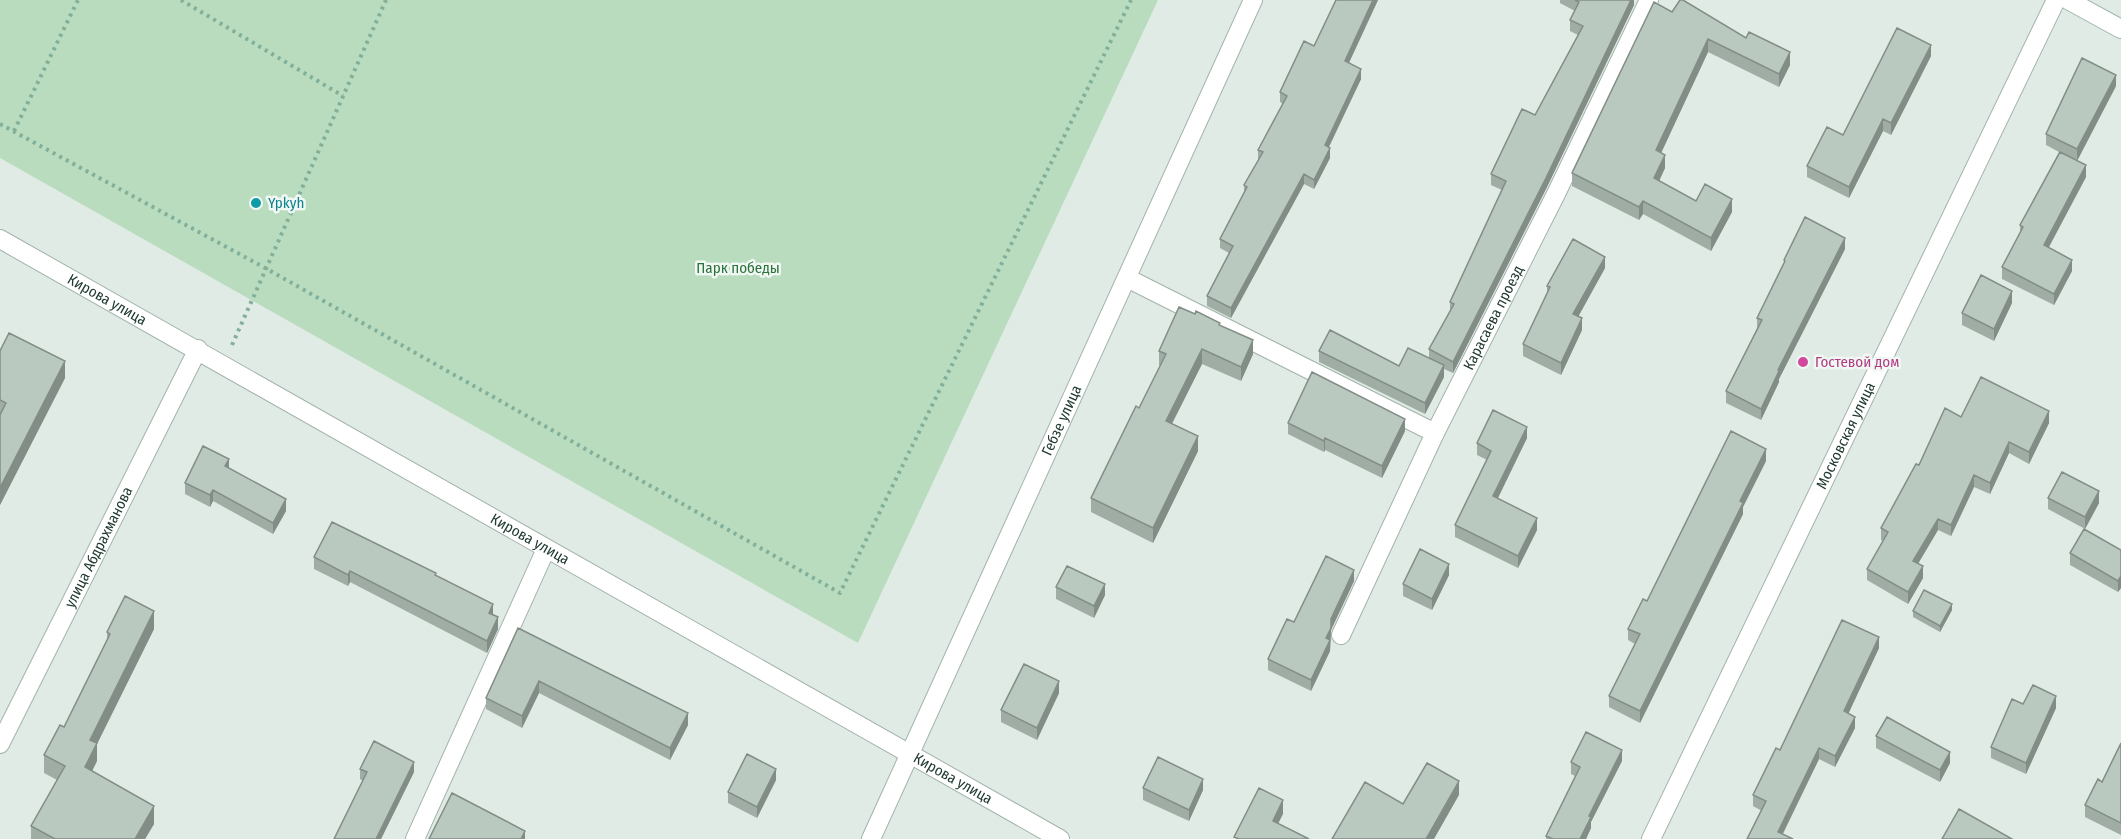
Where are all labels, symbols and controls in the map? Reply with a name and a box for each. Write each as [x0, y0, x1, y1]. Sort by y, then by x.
place label: Ypkyh [268, 194, 304, 212]
marker: Ypkyh [249, 196, 263, 210]
park label: Парк победы [696, 259, 780, 277]
street label: Карасаева проезд [1459, 262, 1527, 373]
street label: Кирова улица [64, 270, 150, 329]
place label: Гостевой дом [1815, 353, 1899, 371]
marker: Гостевой дом [1796, 355, 1810, 369]
street label: Московская улица [1812, 379, 1879, 492]
street label: Гебзе улица [1038, 382, 1085, 458]
street label: улица Абдрахманова [61, 484, 136, 611]
street label: Кирова улица [487, 510, 573, 568]
street label: Кирова улица [910, 749, 996, 808]

